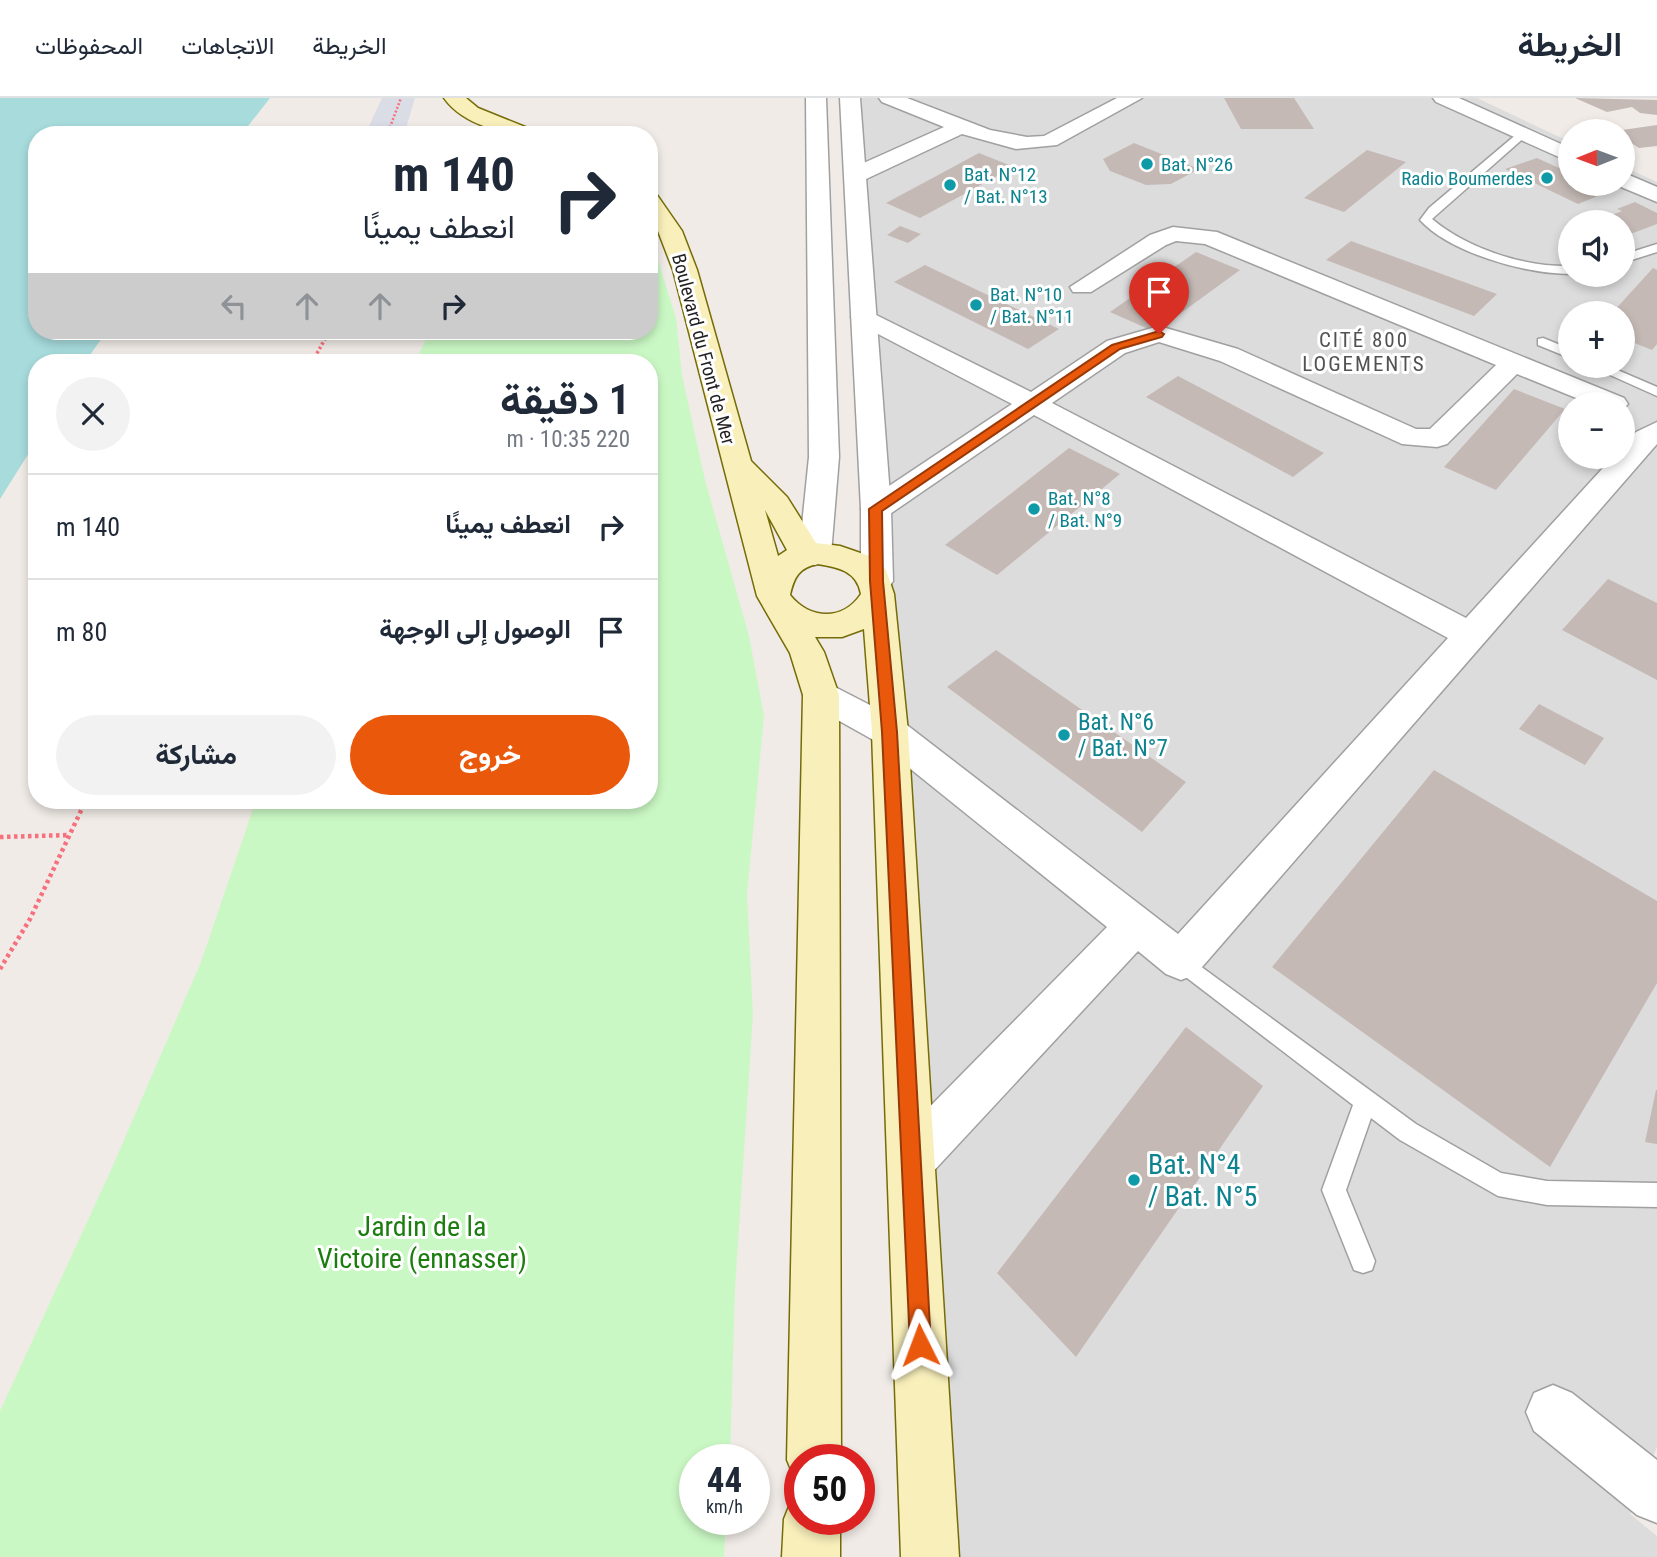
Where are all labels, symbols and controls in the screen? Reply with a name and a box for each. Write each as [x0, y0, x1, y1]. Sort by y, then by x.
text: الخريطة [1518, 25, 1622, 64]
text: المحفوظات [35, 32, 143, 60]
text: الاتجاهات [181, 32, 274, 60]
text: الخريطة [312, 32, 387, 60]
north arrow [1558, 119, 1634, 196]
map controls [1558, 119, 1635, 469]
text: 140 m [393, 146, 515, 203]
place label: Bat. N°26 [1161, 153, 1233, 176]
icon: right [539, 154, 630, 245]
marker: Bat. N°26 [1139, 156, 1155, 172]
place label: Bat. N°12 / Bat. N°13 [964, 163, 1048, 208]
place label: Radio Boumerdes [1401, 167, 1533, 190]
marker: Radio Boumerdes [1539, 170, 1555, 186]
marker: Bat. N°12 / Bat. N°13 [942, 177, 958, 193]
text: انعطف يمينًا [362, 208, 515, 246]
button: sound [1558, 210, 1635, 287]
street label: Boulevard du Front de Mer [667, 251, 740, 447]
pin [1129, 262, 1189, 334]
icon: arrive [1140, 273, 1178, 311]
place label: Bat. N°10 / Bat. N°11 [990, 283, 1074, 328]
icon: left [215, 287, 253, 325]
icon: ahead [288, 287, 326, 325]
icon: ahead [361, 287, 399, 325]
icon: right [434, 287, 472, 325]
marker: Bat. N°10 / Bat. N°11 [968, 297, 984, 313]
button: + [1558, 301, 1635, 378]
district label: CITÉ 800 LOGEMENTS [1302, 328, 1426, 376]
text: 1 دقيقة [500, 375, 630, 424]
button: close [56, 377, 130, 451]
button: − [1558, 392, 1635, 469]
text: 220 m · 10:35 [506, 426, 630, 453]
place label: Bat. N°8 / Bat. N°9 [1048, 487, 1122, 532]
marker: Bat. N°8 / Bat. N°9 [1026, 501, 1042, 517]
icon: right [592, 508, 630, 546]
text: انعطف يمينًا [445, 509, 571, 539]
text: 140 m [56, 512, 120, 542]
icon: arrive [592, 613, 630, 651]
text: الوصول إلى الوجهة [379, 614, 571, 644]
text: 80 m [56, 617, 107, 647]
place label: Bat. N°6 / Bat. N°7 [1078, 709, 1168, 762]
button: مشاركة [56, 715, 336, 795]
button: خروج [350, 715, 630, 795]
marker: Bat. N°6 / Bat. N°7 [1056, 727, 1072, 743]
place label: Bat. N°4 / Bat. N°5 [1148, 1148, 1257, 1213]
marker: Bat. N°4 / Bat. N°5 [1126, 1172, 1142, 1188]
park label: Jardin de la Victoire (ennasser) [317, 1210, 527, 1275]
position arrow [883, 1308, 957, 1382]
speed limit sign: 50 [784, 1444, 875, 1535]
text: 44 [707, 1460, 742, 1501]
text: km/h [706, 1496, 743, 1517]

